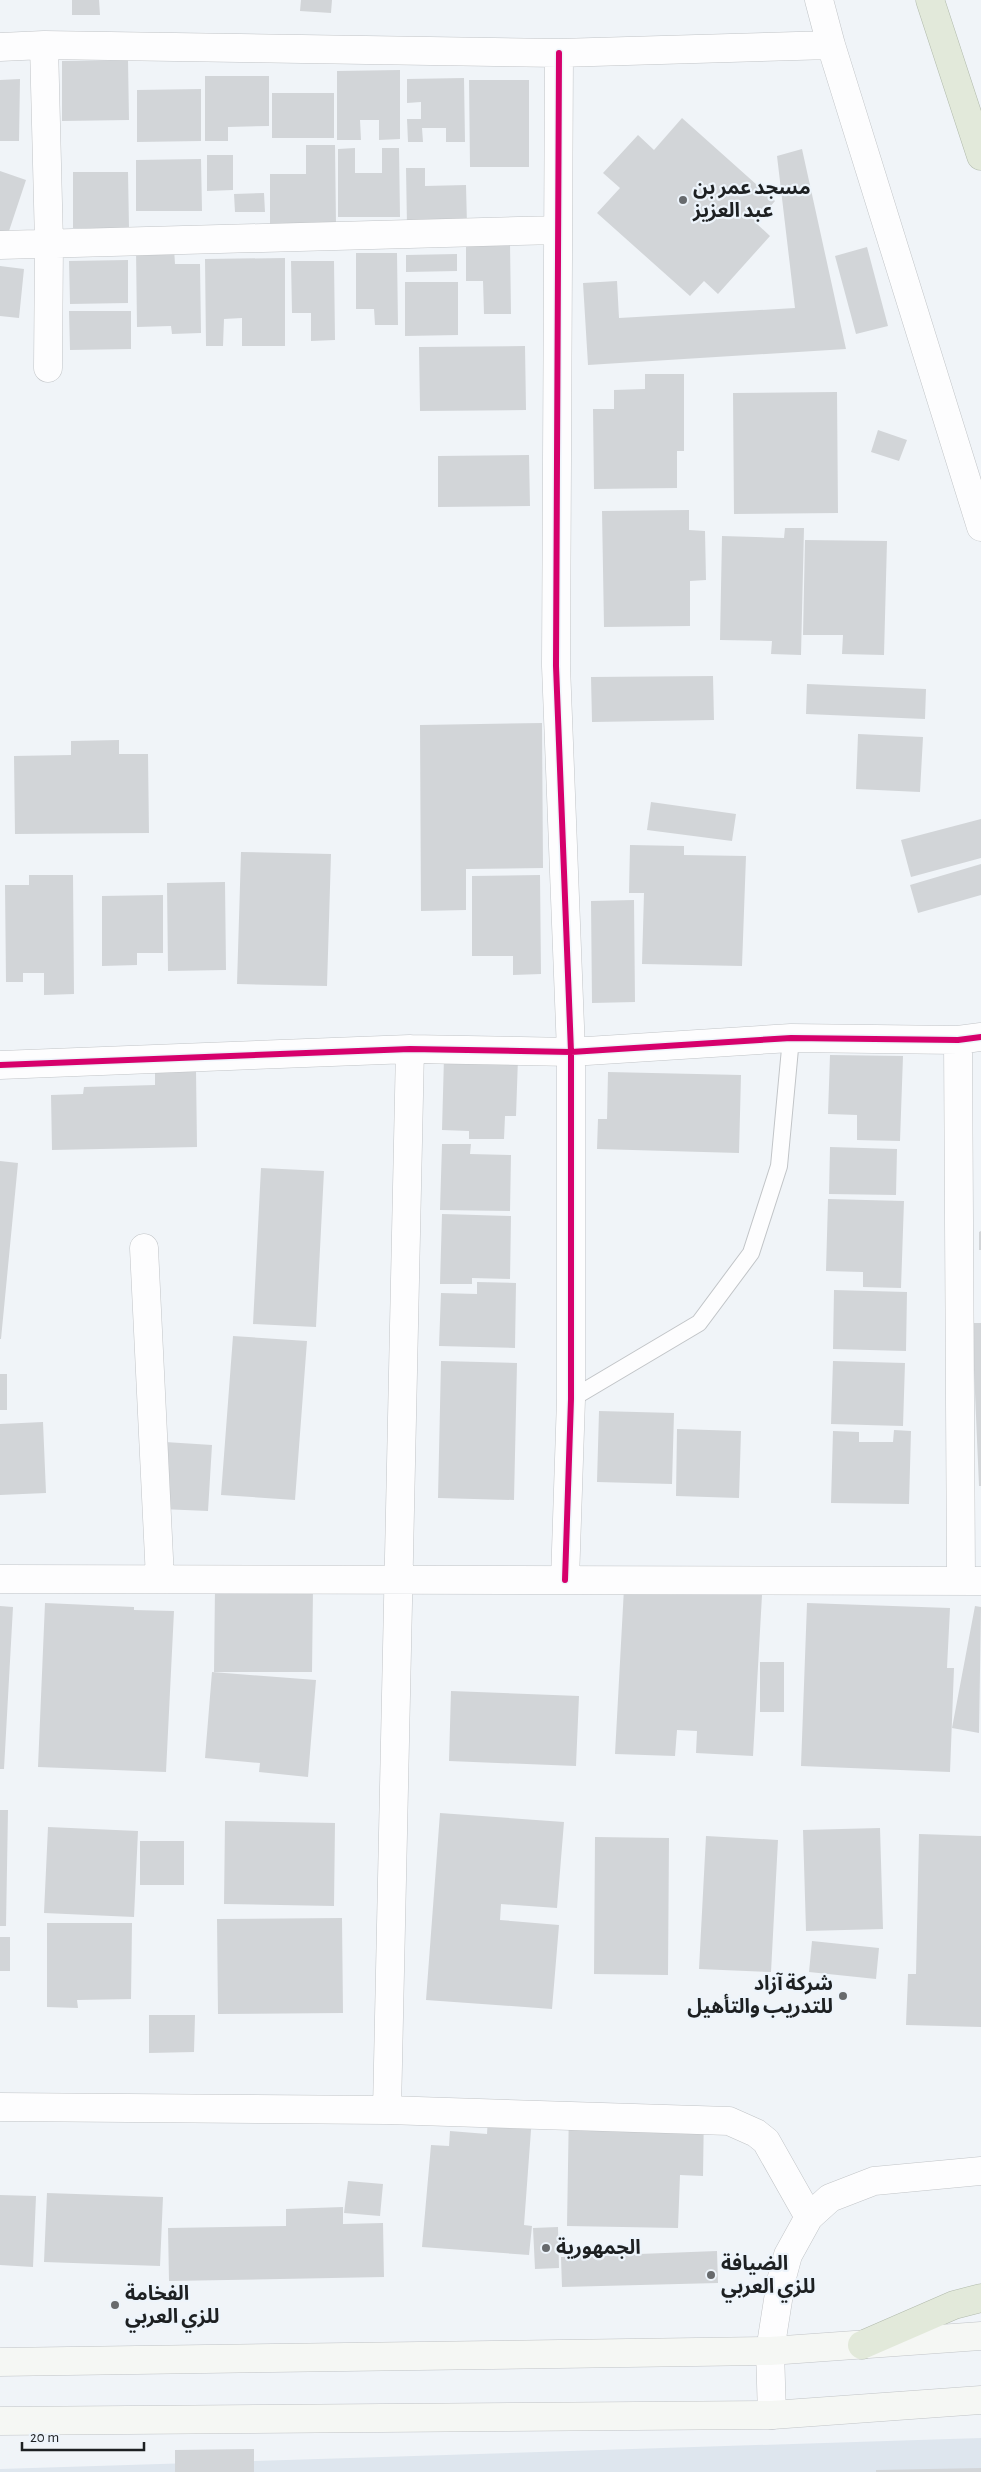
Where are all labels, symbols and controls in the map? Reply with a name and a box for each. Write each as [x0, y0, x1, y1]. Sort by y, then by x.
place label: مسجد عمر بن عبد العزيز [692, 178, 811, 222]
marker: مسجد عمر بن عبد العزيز [677, 194, 689, 206]
place label: شركة آزاد للتدريب والتأهيل [687, 1972, 833, 2018]
marker: شركة آزاد للتدريب والتأهيل [837, 1990, 849, 2002]
place label: الجمهورية [556, 2237, 641, 2259]
marker: الجمهورية [540, 2242, 552, 2254]
place label: الضيافة للزي العربي [721, 2253, 815, 2303]
marker: الضيافة للزي العربي [705, 2269, 717, 2281]
place label: الفخامة للزي العربي [125, 2283, 219, 2333]
marker: الفخامة للزي العربي [109, 2299, 121, 2311]
scale bar [22, 2420, 145, 2452]
text: 20 m [30, 2430, 59, 2445]

